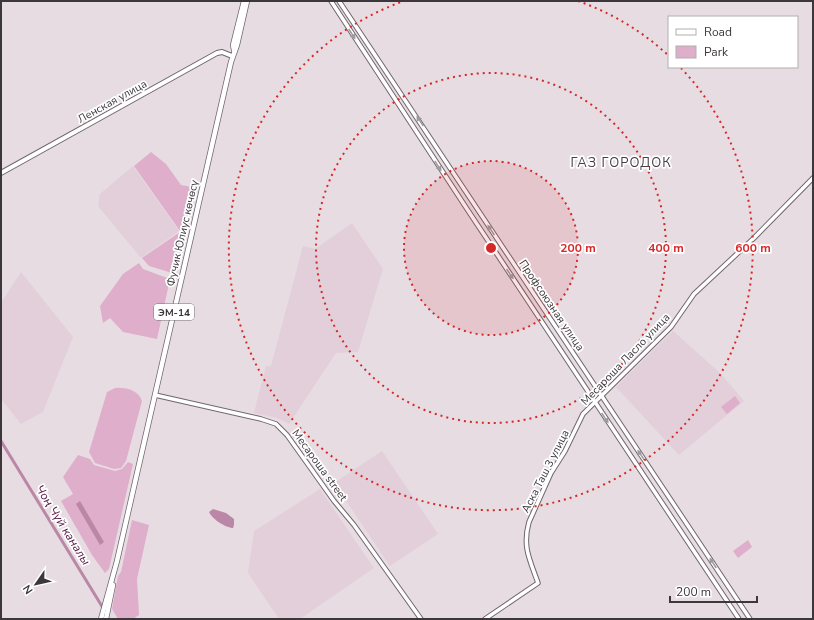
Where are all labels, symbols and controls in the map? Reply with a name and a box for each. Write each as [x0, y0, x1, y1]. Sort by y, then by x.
legend [668, 16, 798, 68]
text: Road [704, 24, 732, 40]
one-way arrow [348, 28, 356, 39]
text: Park [704, 44, 729, 60]
street label: Ленская улица [75, 76, 150, 127]
one-way arrow [416, 116, 423, 127]
district label: ГАЗ ГОРОДОК [570, 154, 672, 172]
one-way arrow [435, 160, 442, 172]
street label: Фучик Юлиус көчөсү [163, 178, 202, 288]
one-way arrow [488, 224, 495, 236]
text: 200 m [560, 240, 596, 256]
text: 400 m [648, 240, 684, 256]
text: 600 m [735, 240, 771, 256]
centre of rings [484, 241, 498, 255]
street label: Профсоюзная улица [515, 257, 588, 354]
one-way arrow [506, 269, 514, 279]
road number: ЭМ-14 [154, 304, 194, 320]
street label: Месароша Ласло улица [578, 310, 673, 408]
one-way arrow [601, 412, 609, 423]
street label: Месароша street [288, 426, 351, 504]
street label: Аска Таш 3 улица [518, 427, 573, 515]
one-way arrow [637, 450, 645, 460]
water label: Чоң Чүй каналы [32, 482, 94, 568]
one-way arrow [709, 558, 717, 568]
north arrow [16, 564, 56, 604]
scale bar [670, 578, 757, 604]
text: N [20, 582, 37, 597]
text: 200 m [676, 584, 711, 600]

